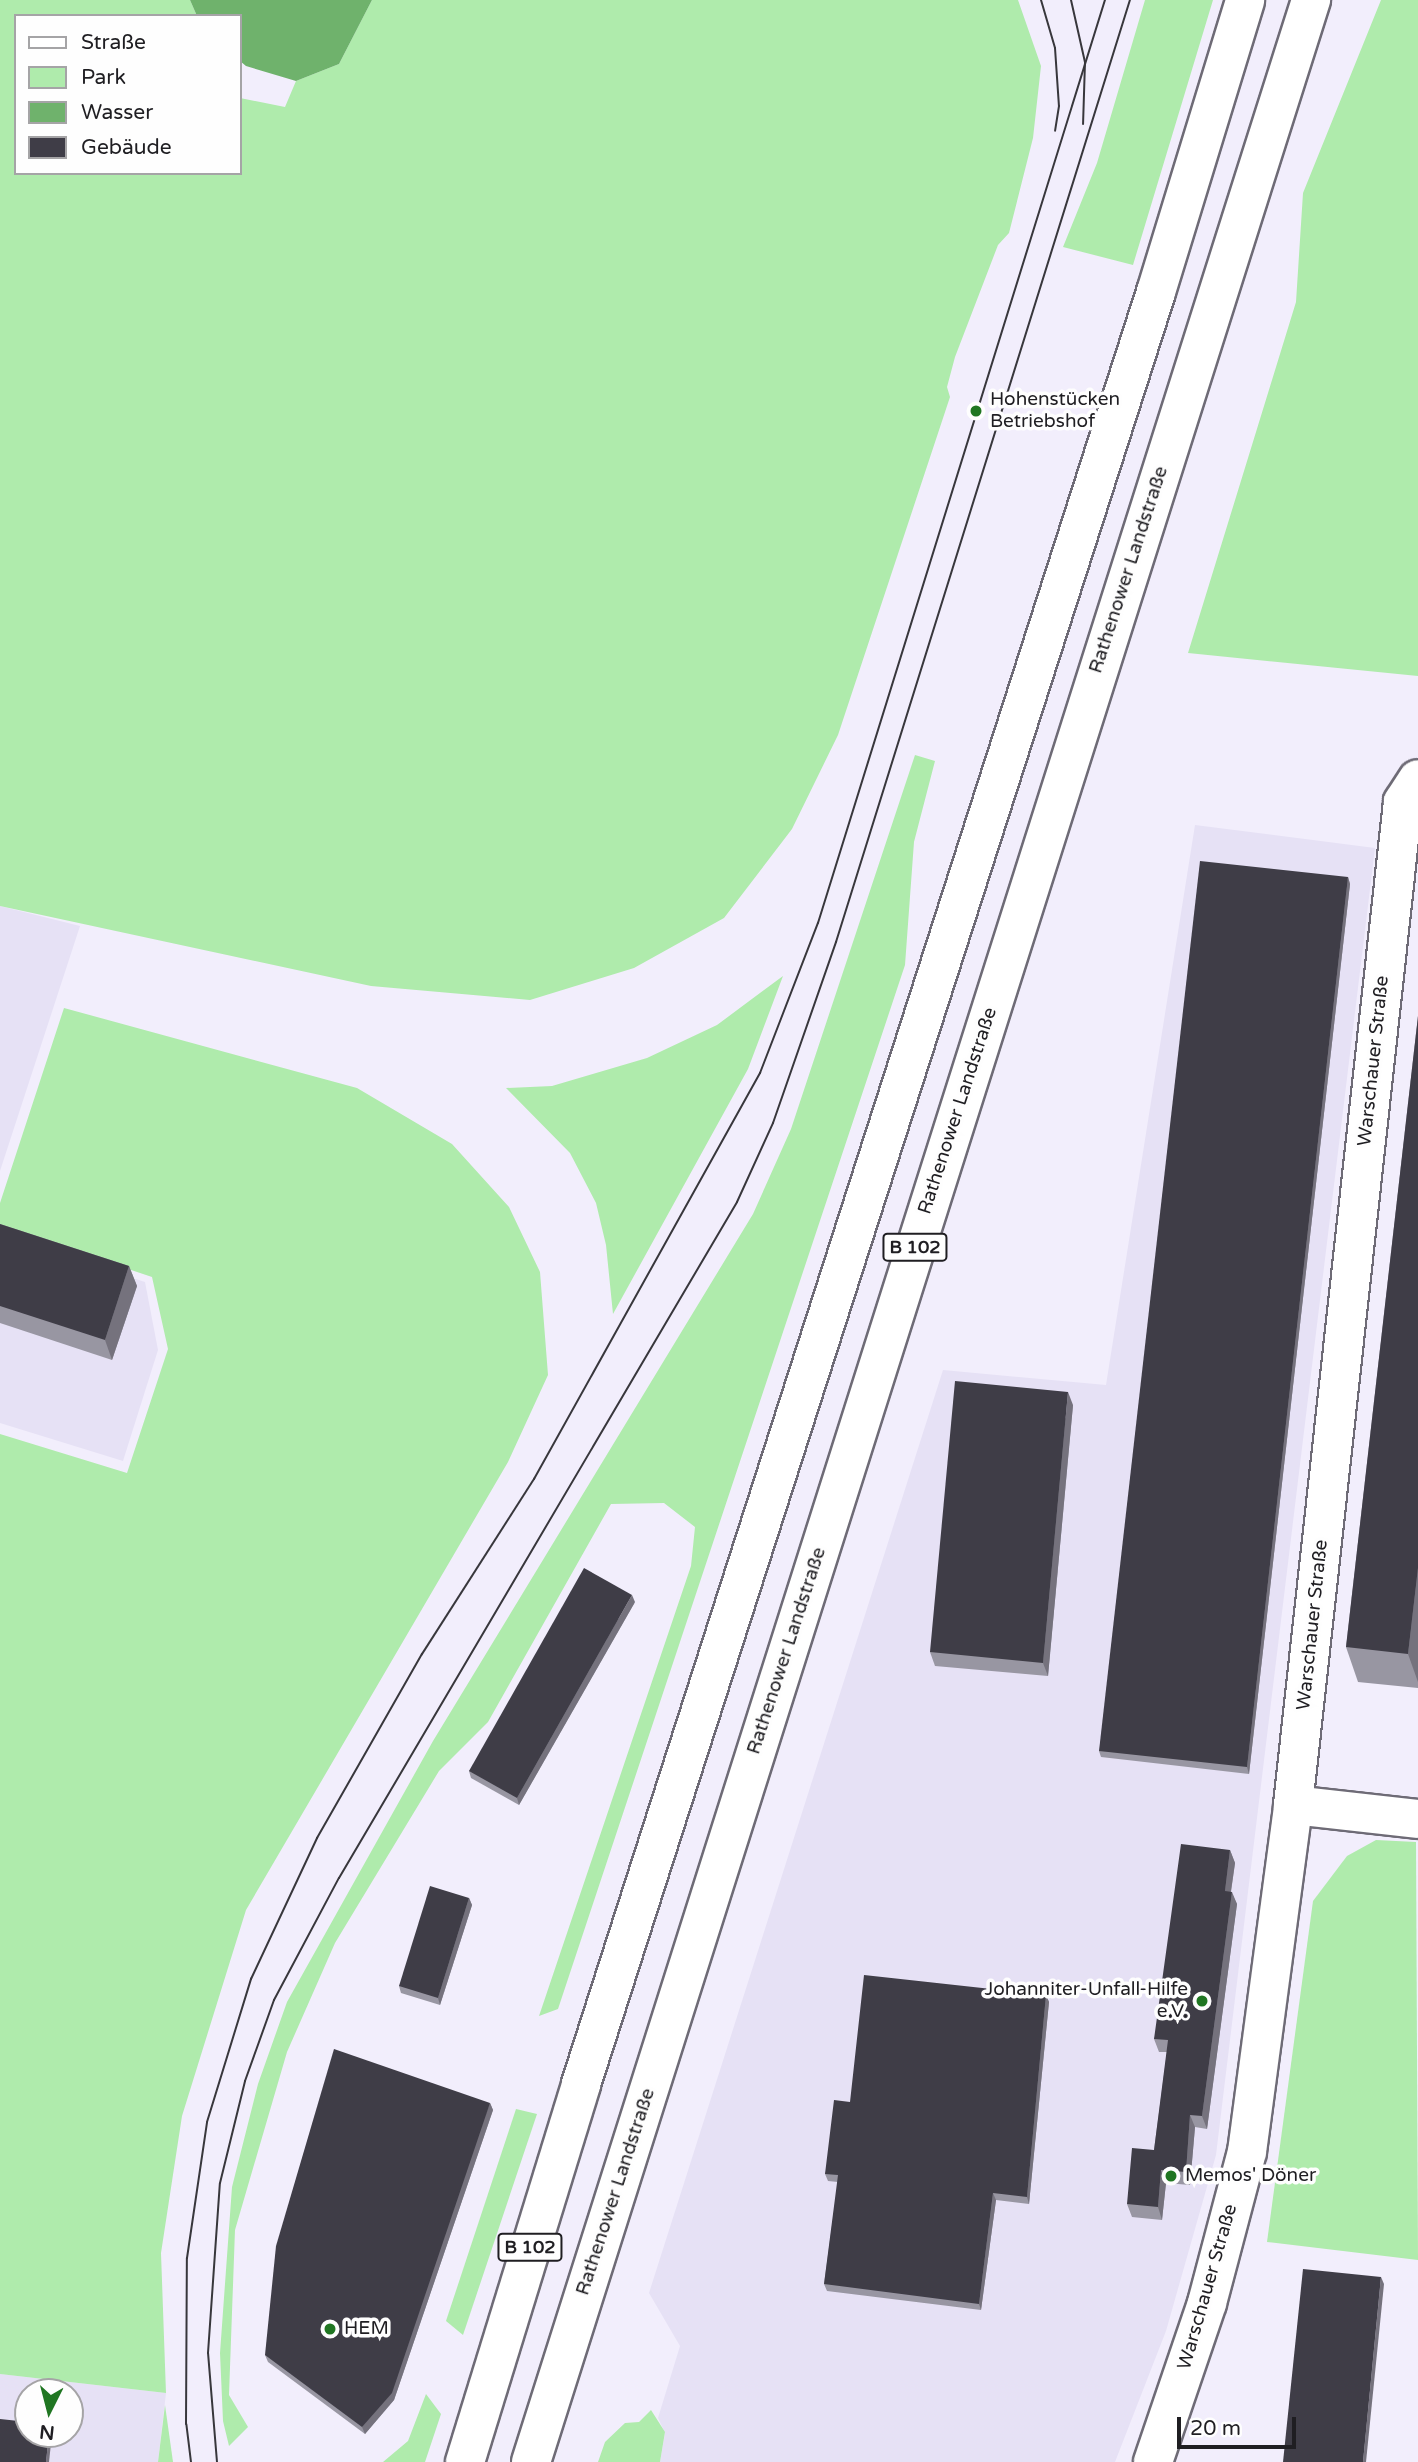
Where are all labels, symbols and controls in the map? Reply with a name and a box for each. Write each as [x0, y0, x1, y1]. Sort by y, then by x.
legend [14, 14, 242, 175]
text: Straße [81, 30, 146, 55]
text: Park [81, 65, 126, 90]
text: Wasser [81, 100, 153, 125]
text: Gebäude [81, 135, 172, 160]
place label: Hohenstücken Betriebshof [990, 389, 1120, 433]
marker: Hohenstücken Betriebshof [968, 403, 984, 419]
street label: Rathenower Landstraße [1085, 464, 1173, 676]
street label: Warschauer Straße [1354, 975, 1394, 1147]
street label: Rathenower Landstraße [914, 1005, 1002, 1217]
road number: B 102 [882, 1232, 948, 1262]
street label: Warschauer Straße [1293, 1539, 1333, 1711]
street label: Rathenower Landstraße [743, 1545, 831, 1757]
place label: Johanniter-Unfall-Hilfe e.V. [984, 1979, 1188, 2023]
marker: Johanniter-Unfall-Hilfe e.V. [1194, 1993, 1210, 2009]
street label: Rathenower Landstraße [572, 2086, 660, 2298]
place label: Memos' Döner [1185, 2165, 1316, 2187]
marker: Memos' Döner [1163, 2168, 1179, 2184]
street label: Warschauer Straße [1173, 2202, 1243, 2372]
road number: B 102 [497, 2232, 563, 2262]
place label: HEM [344, 2318, 389, 2340]
marker: HEM [322, 2321, 338, 2337]
north arrow [14, 2378, 84, 2448]
scale bar [1180, 2402, 1299, 2446]
text: 20 m [1190, 2416, 1241, 2441]
text: N [38, 2420, 56, 2444]

